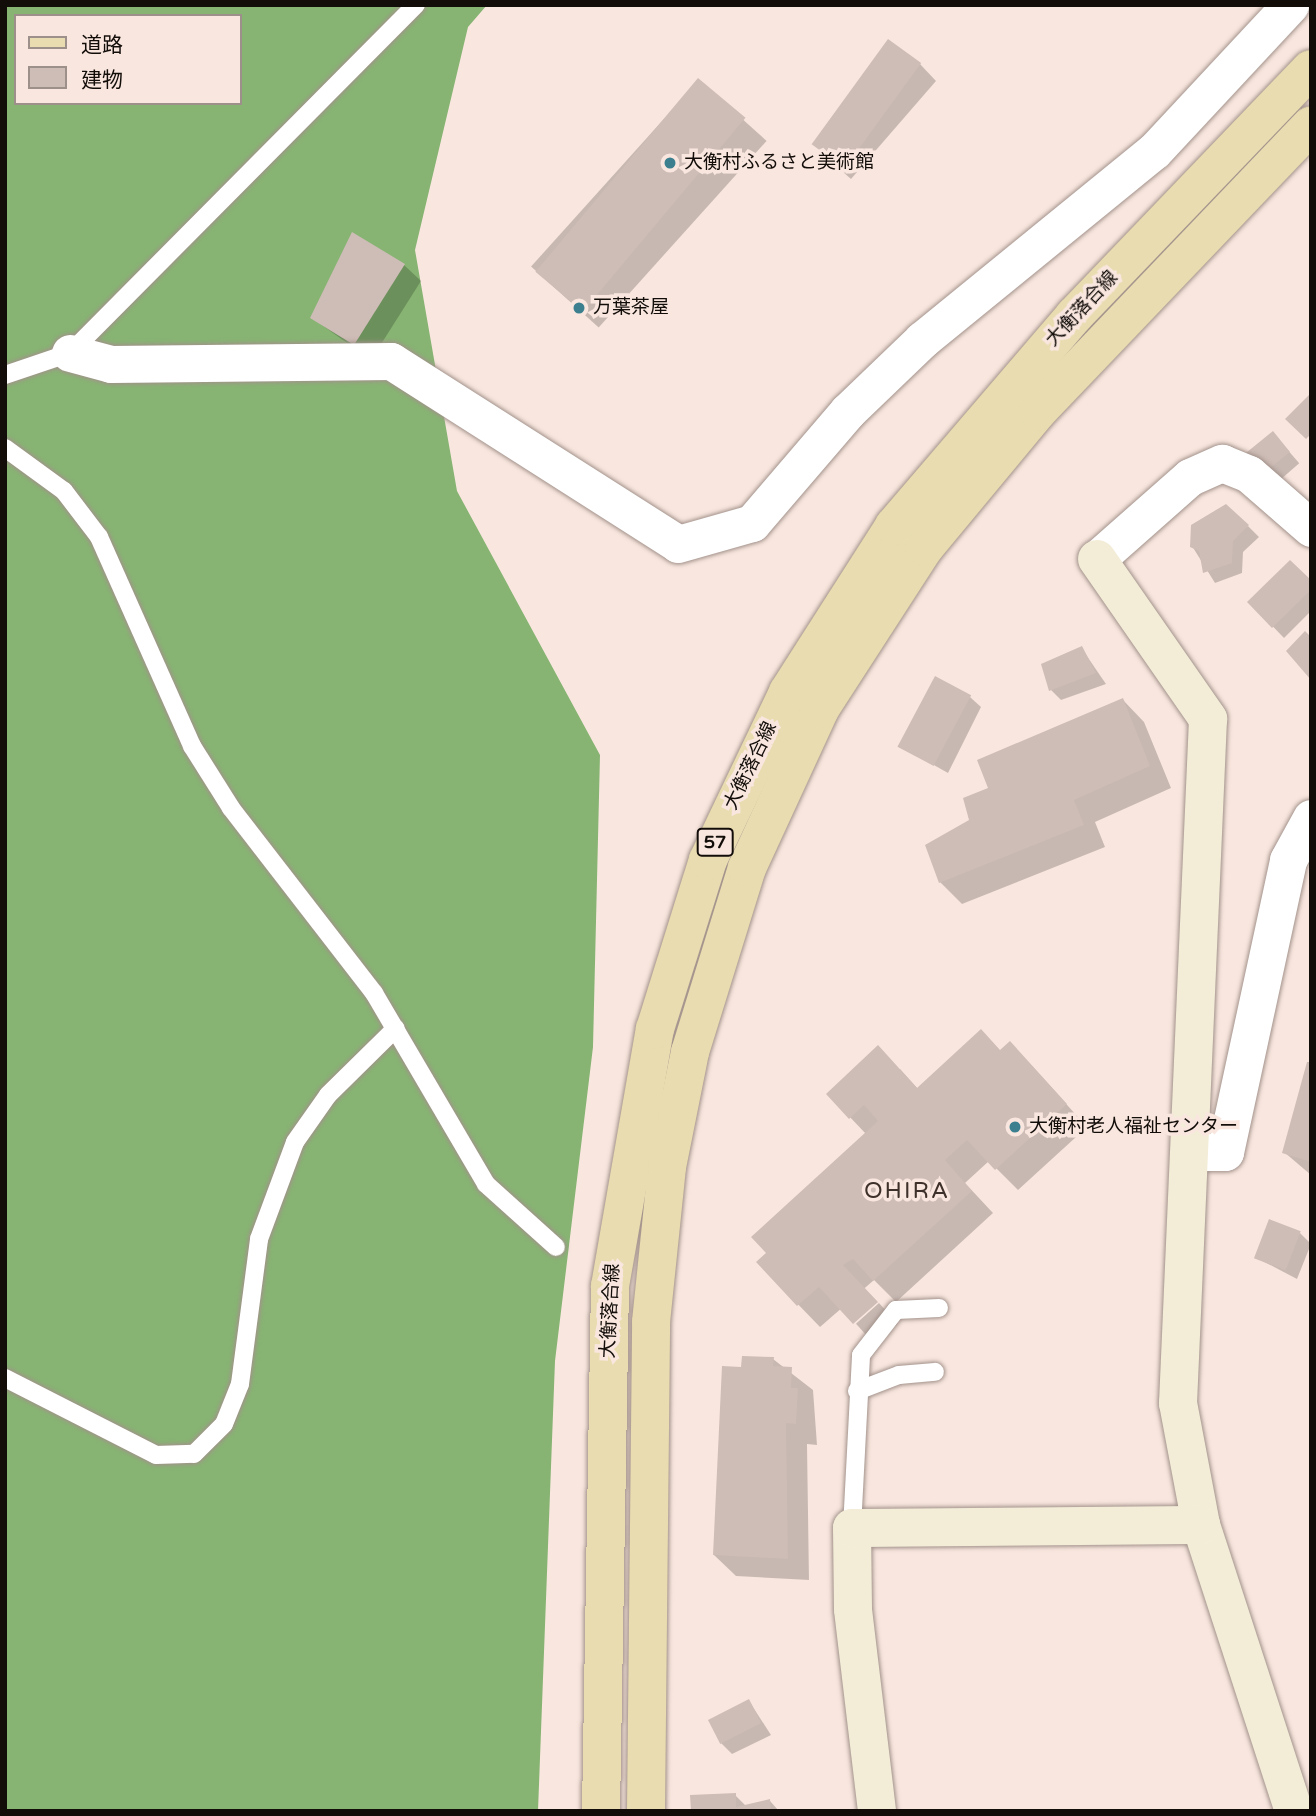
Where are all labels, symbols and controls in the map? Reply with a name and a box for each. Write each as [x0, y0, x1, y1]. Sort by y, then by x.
legend [14, 14, 242, 105]
text: 道路 [81, 33, 123, 58]
text: 建物 [81, 68, 123, 93]
place label: 大衡村ふるさと美術館 [684, 152, 874, 174]
marker: 大衡村ふるさと美術館 [662, 155, 678, 171]
street label: 大衡落合線 [1041, 266, 1123, 352]
place label: 万葉茶屋 [593, 297, 669, 319]
marker: 万葉茶屋 [571, 300, 587, 316]
street label: 大衡落合線 [720, 718, 782, 814]
road number: 57 [696, 828, 734, 856]
place label: 大衡村老人福祉センター [1029, 1116, 1238, 1138]
marker: 大衡村老人福祉センター [1007, 1119, 1023, 1135]
district label: OHIRA [865, 1177, 949, 1205]
street label: 大衡落合線 [597, 1263, 625, 1359]

